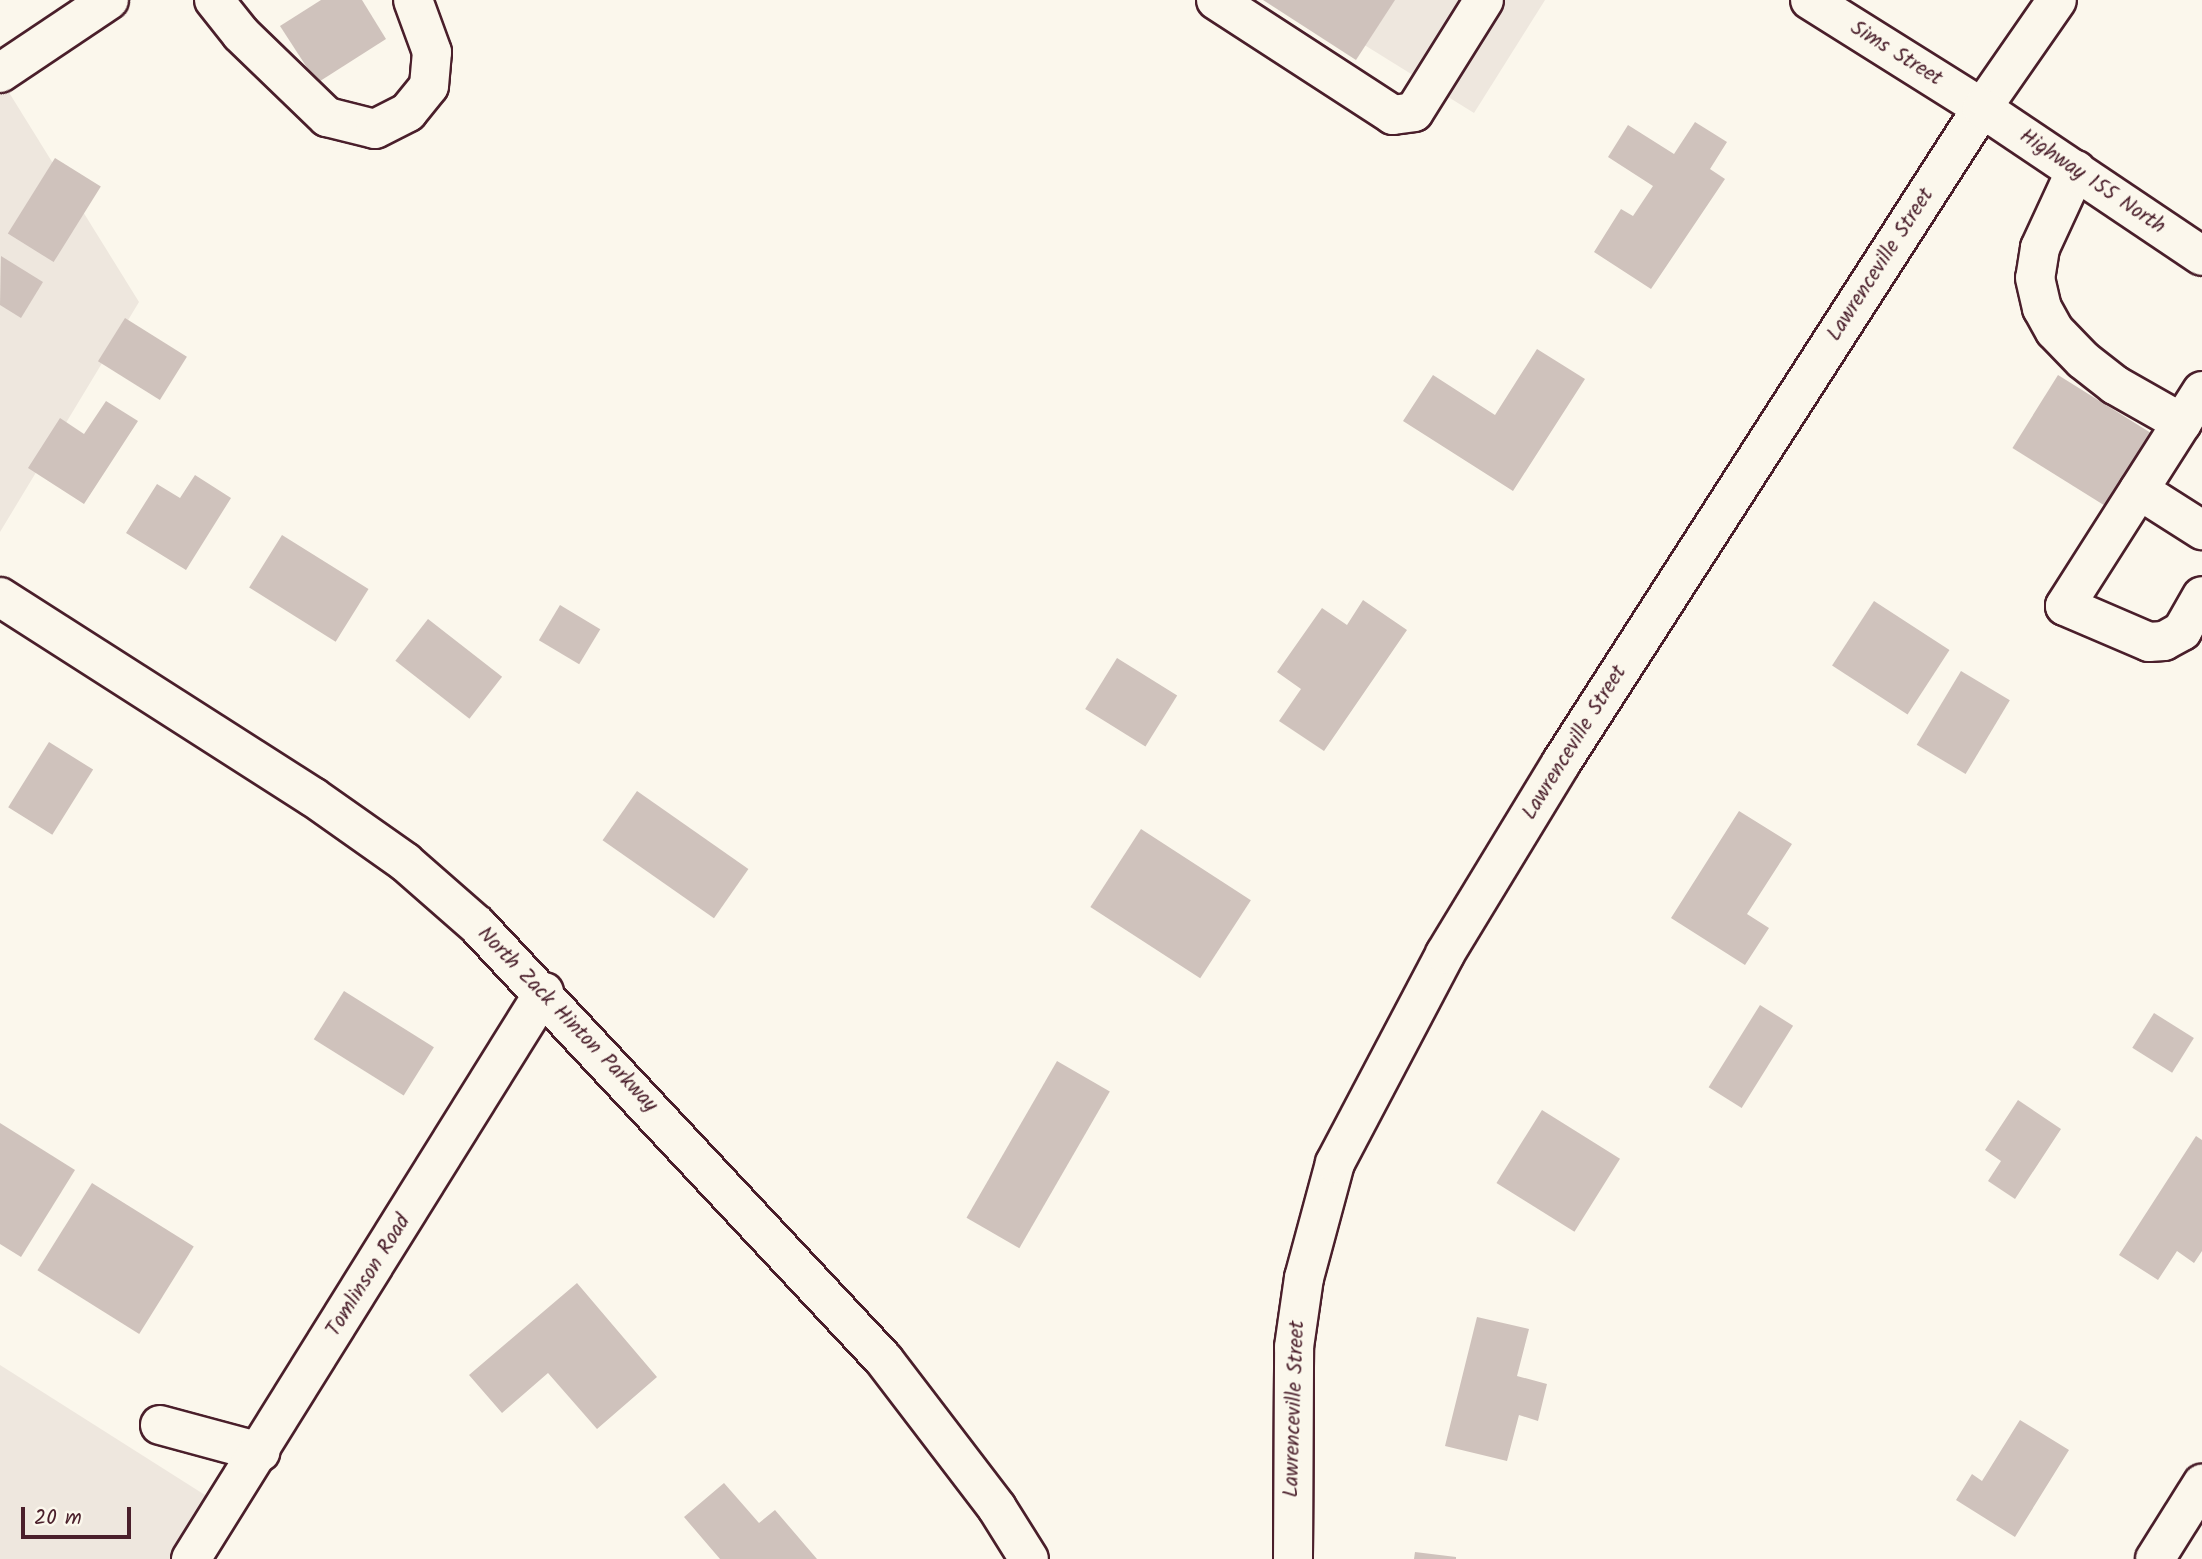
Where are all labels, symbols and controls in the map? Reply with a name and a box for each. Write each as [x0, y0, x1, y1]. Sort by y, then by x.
street label: Sims Street [1845, 16, 1947, 92]
street label: Highway 155 North [2014, 124, 2170, 240]
street label: Lawrenceville Street [1822, 184, 1940, 346]
street label: Lawrenceville Street [1517, 661, 1633, 825]
street label: North Zack Hinton Parkway [472, 922, 662, 1118]
street label: Tomlinson Road [321, 1210, 417, 1342]
street label: Lawrenceville Street [1279, 1320, 1311, 1498]
scale bar [24, 1492, 135, 1536]
text: 20 m [34, 1502, 82, 1535]

